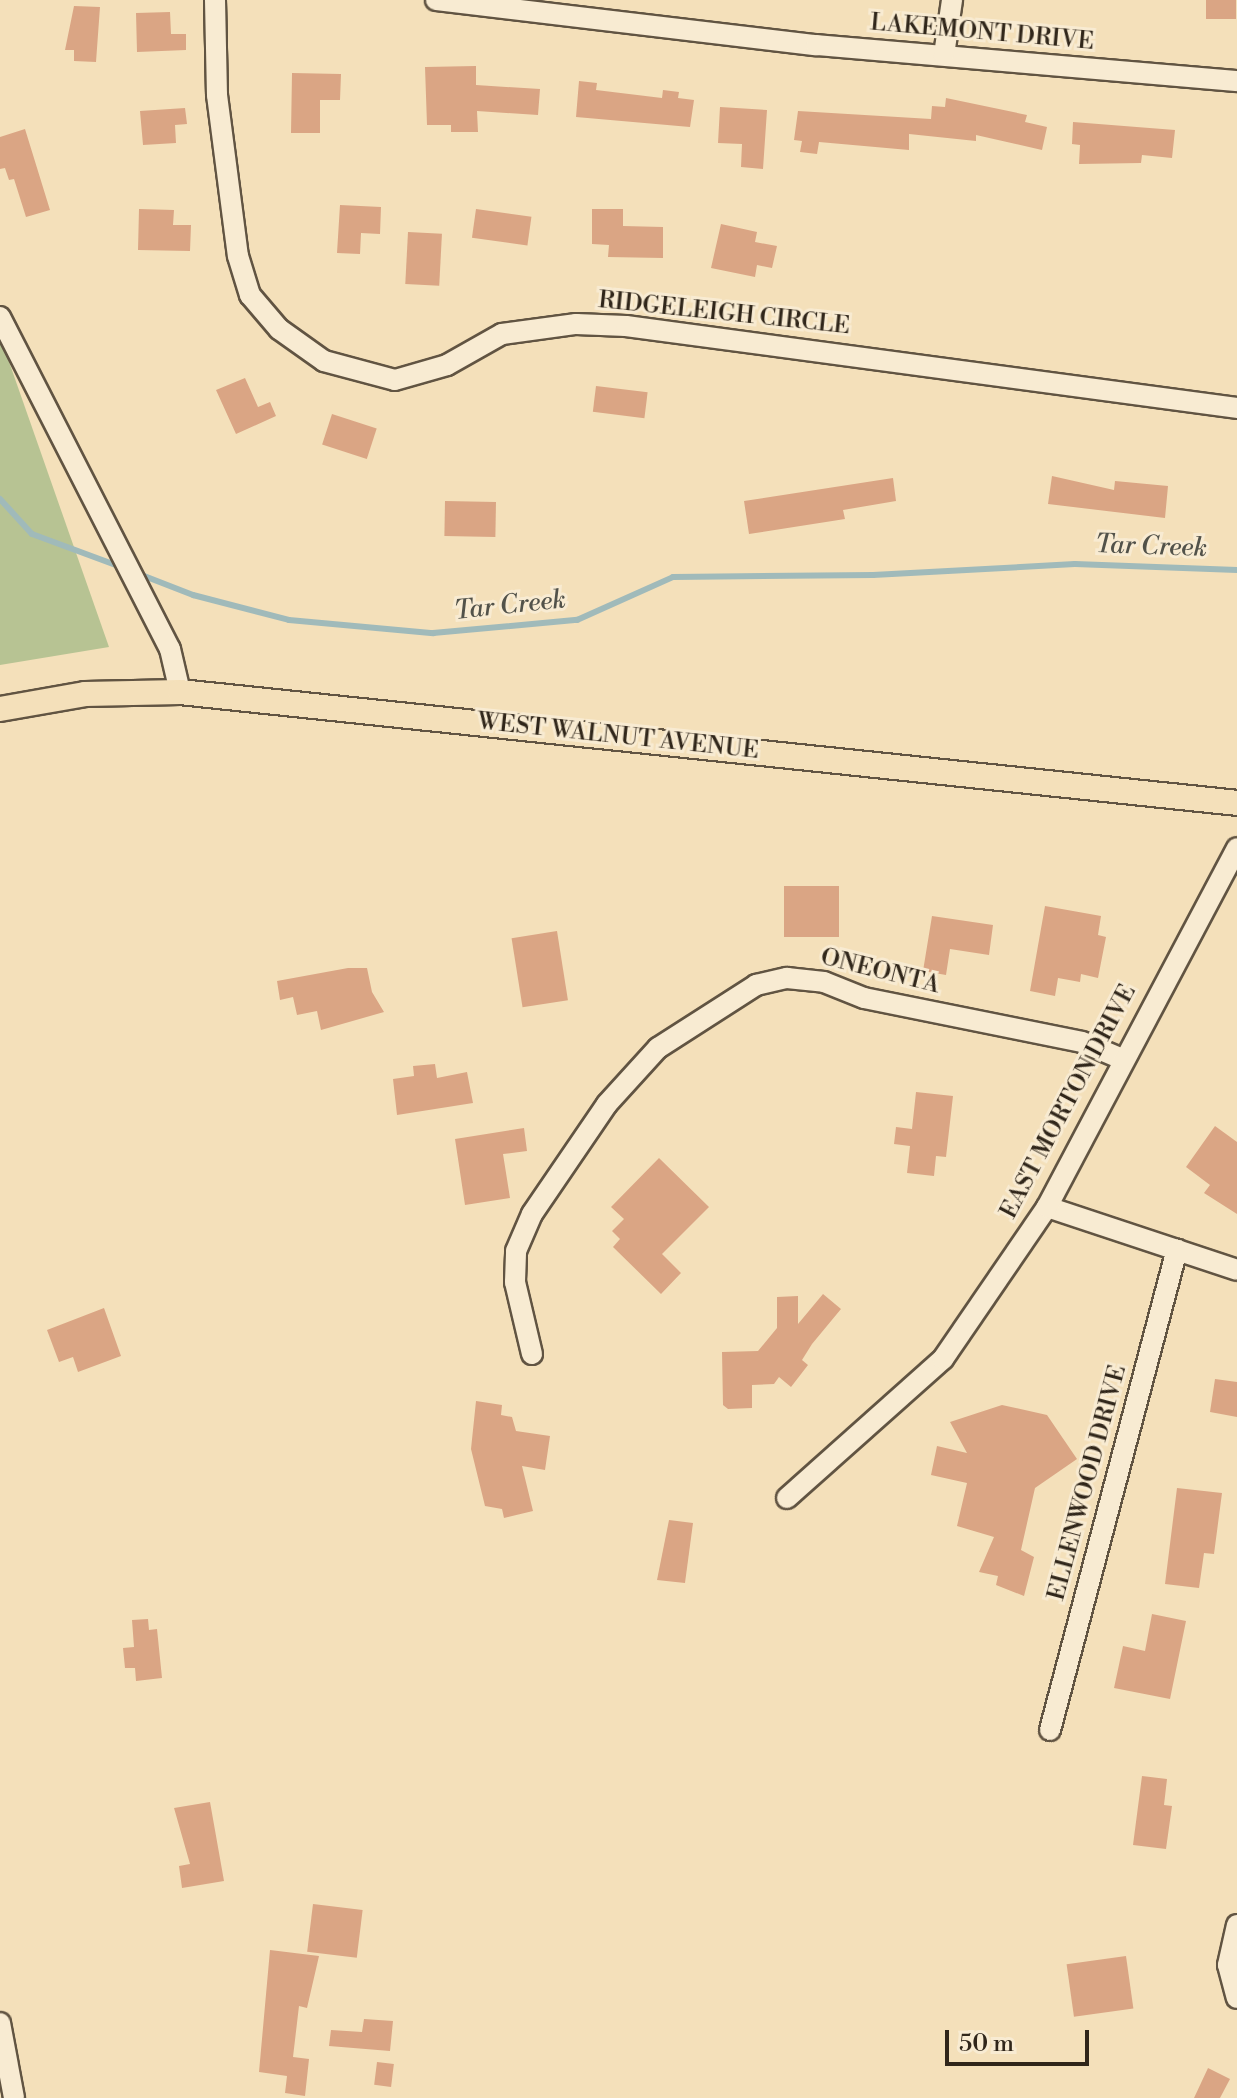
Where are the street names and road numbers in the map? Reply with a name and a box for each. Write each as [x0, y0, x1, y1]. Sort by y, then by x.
street label: LAKEMONT DRIVE [869, 9, 1095, 57]
street label: RIDGELEIGH CIRCLE [597, 286, 851, 342]
street label: WEST WALNUT AVENUE [476, 708, 760, 766]
street label: ONEONTA [817, 943, 943, 1001]
street label: EAST MORTON DRIVE [995, 980, 1143, 1224]
street label: ELLENWOOD DRIVE [1043, 1362, 1133, 1604]

